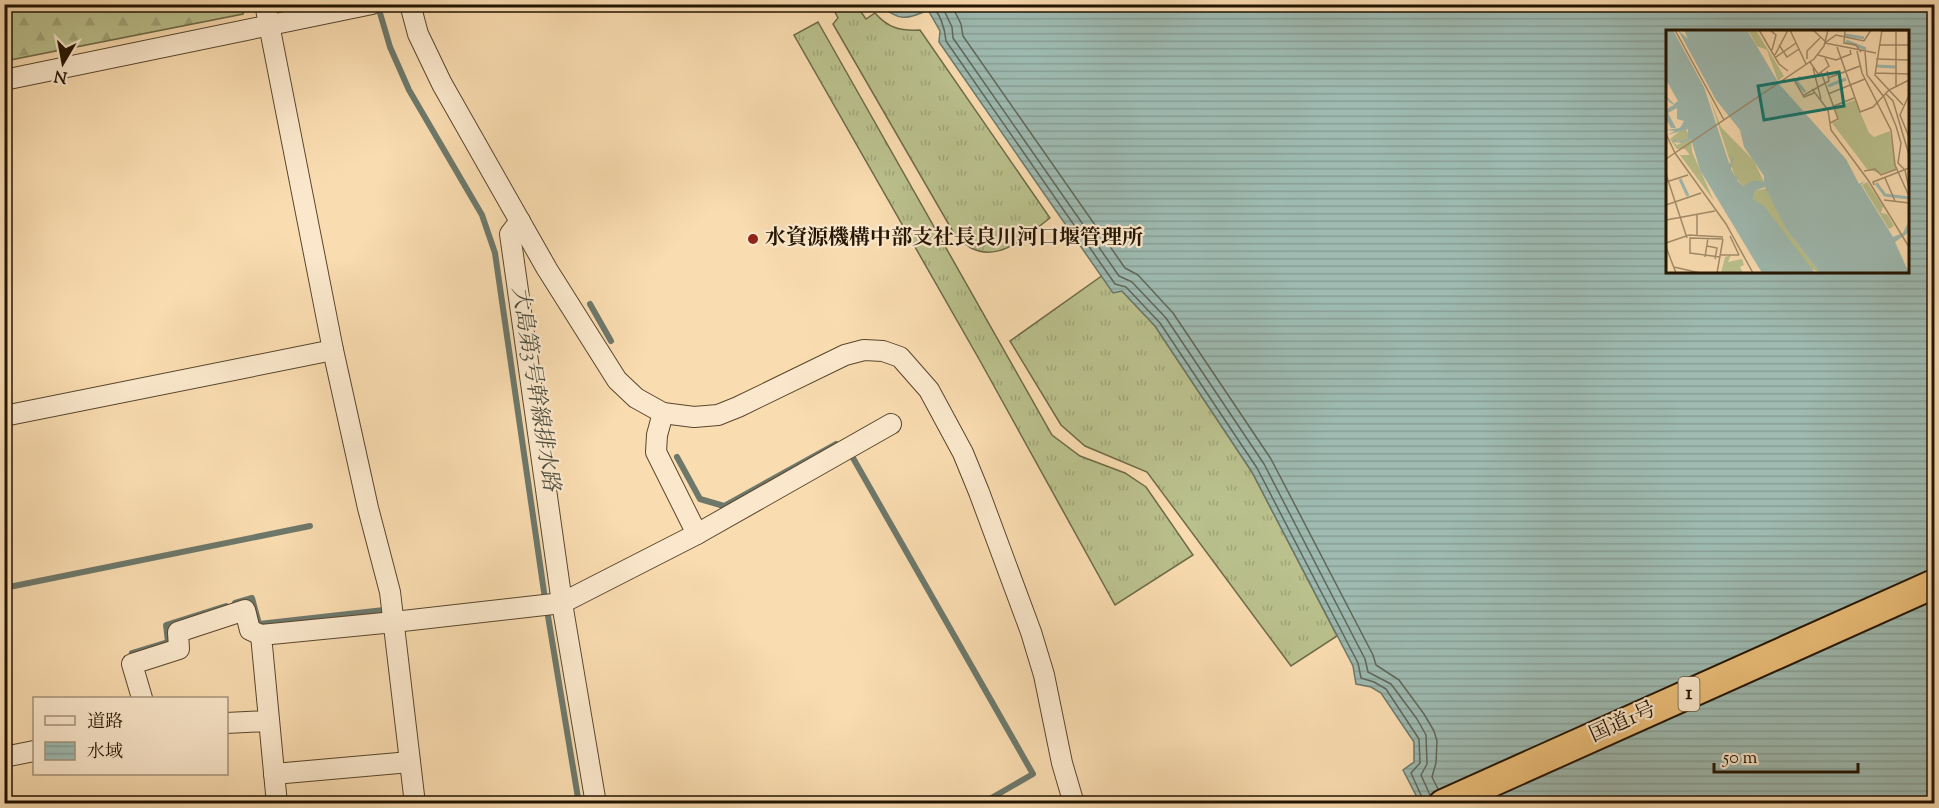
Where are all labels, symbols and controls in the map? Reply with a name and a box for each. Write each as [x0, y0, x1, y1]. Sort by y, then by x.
inset map [1666, 30, 1909, 273]
north arrow [33, 33, 93, 93]
text: N [52, 63, 69, 88]
place label: 水資源機構中部支社長良川河口堰管理所 [765, 224, 1143, 254]
marker: 水資源機構中部支社長良川河口堰管理所 [746, 232, 760, 246]
water label: 大島第3号幹線排水路 [502, 284, 566, 495]
road number: 1 [1678, 677, 1700, 711]
street label: 国道1号 [1585, 695, 1661, 751]
legend [33, 697, 228, 775]
text: 道路 [87, 710, 123, 736]
scale bar [1714, 736, 1858, 774]
text: 水域 [87, 740, 123, 766]
text: 50 m [1722, 746, 1758, 772]

